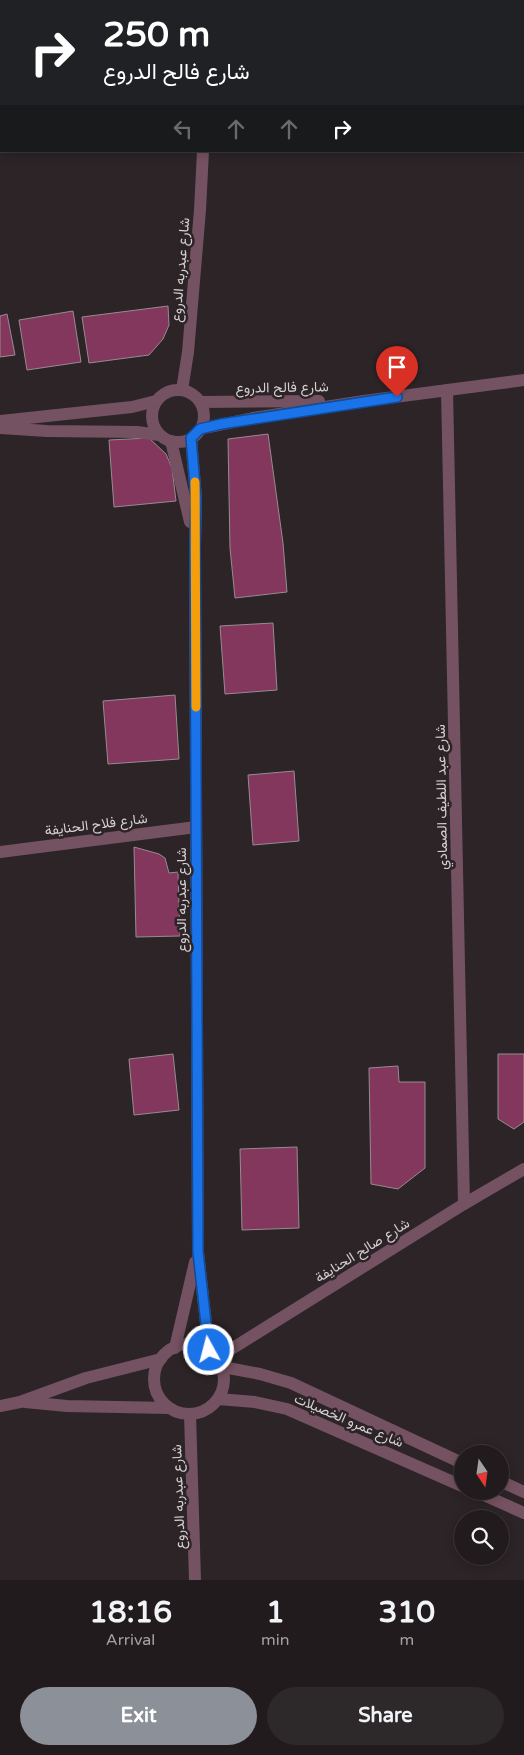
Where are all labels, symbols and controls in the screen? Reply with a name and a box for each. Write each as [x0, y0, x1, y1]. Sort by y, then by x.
text: 250 m [103, 14, 210, 56]
icon: right [20, 20, 85, 85]
text: شارع فالح الدروع [103, 59, 250, 85]
icon: left [169, 115, 197, 143]
icon: ahead [222, 115, 250, 143]
icon: ahead [275, 115, 303, 143]
icon: right [328, 115, 356, 143]
street label: شارع عبدربه الدروع [167, 217, 196, 323]
pin [376, 346, 418, 397]
icon: arrive [383, 353, 411, 381]
street label: شارع فالح الدروع [235, 378, 329, 399]
street label: شارع عبد اللطيف الصمادي [432, 724, 454, 870]
street label: شارع فلاح الحنايفة [44, 810, 149, 841]
street label: شارع عبدربه الدروع [173, 847, 192, 953]
street label: شارع صالح الحنايفة [312, 1215, 414, 1288]
position arrow [182, 1323, 234, 1375]
street label: شارع عمرو الخصيلات [291, 1390, 406, 1453]
street label: شارع عبدربه الدروع [168, 1444, 191, 1550]
north arrow [454, 1445, 509, 1500]
map controls [454, 1445, 509, 1565]
button: search [454, 1510, 509, 1565]
text: 18:16 [89, 1594, 172, 1631]
text: 1 [266, 1594, 285, 1631]
text: 310 [379, 1594, 435, 1631]
text: Arrival [106, 1630, 155, 1650]
text: min [261, 1630, 290, 1650]
text: m [399, 1630, 414, 1650]
button: Exit [20, 1687, 257, 1745]
button: Share [267, 1687, 504, 1745]

